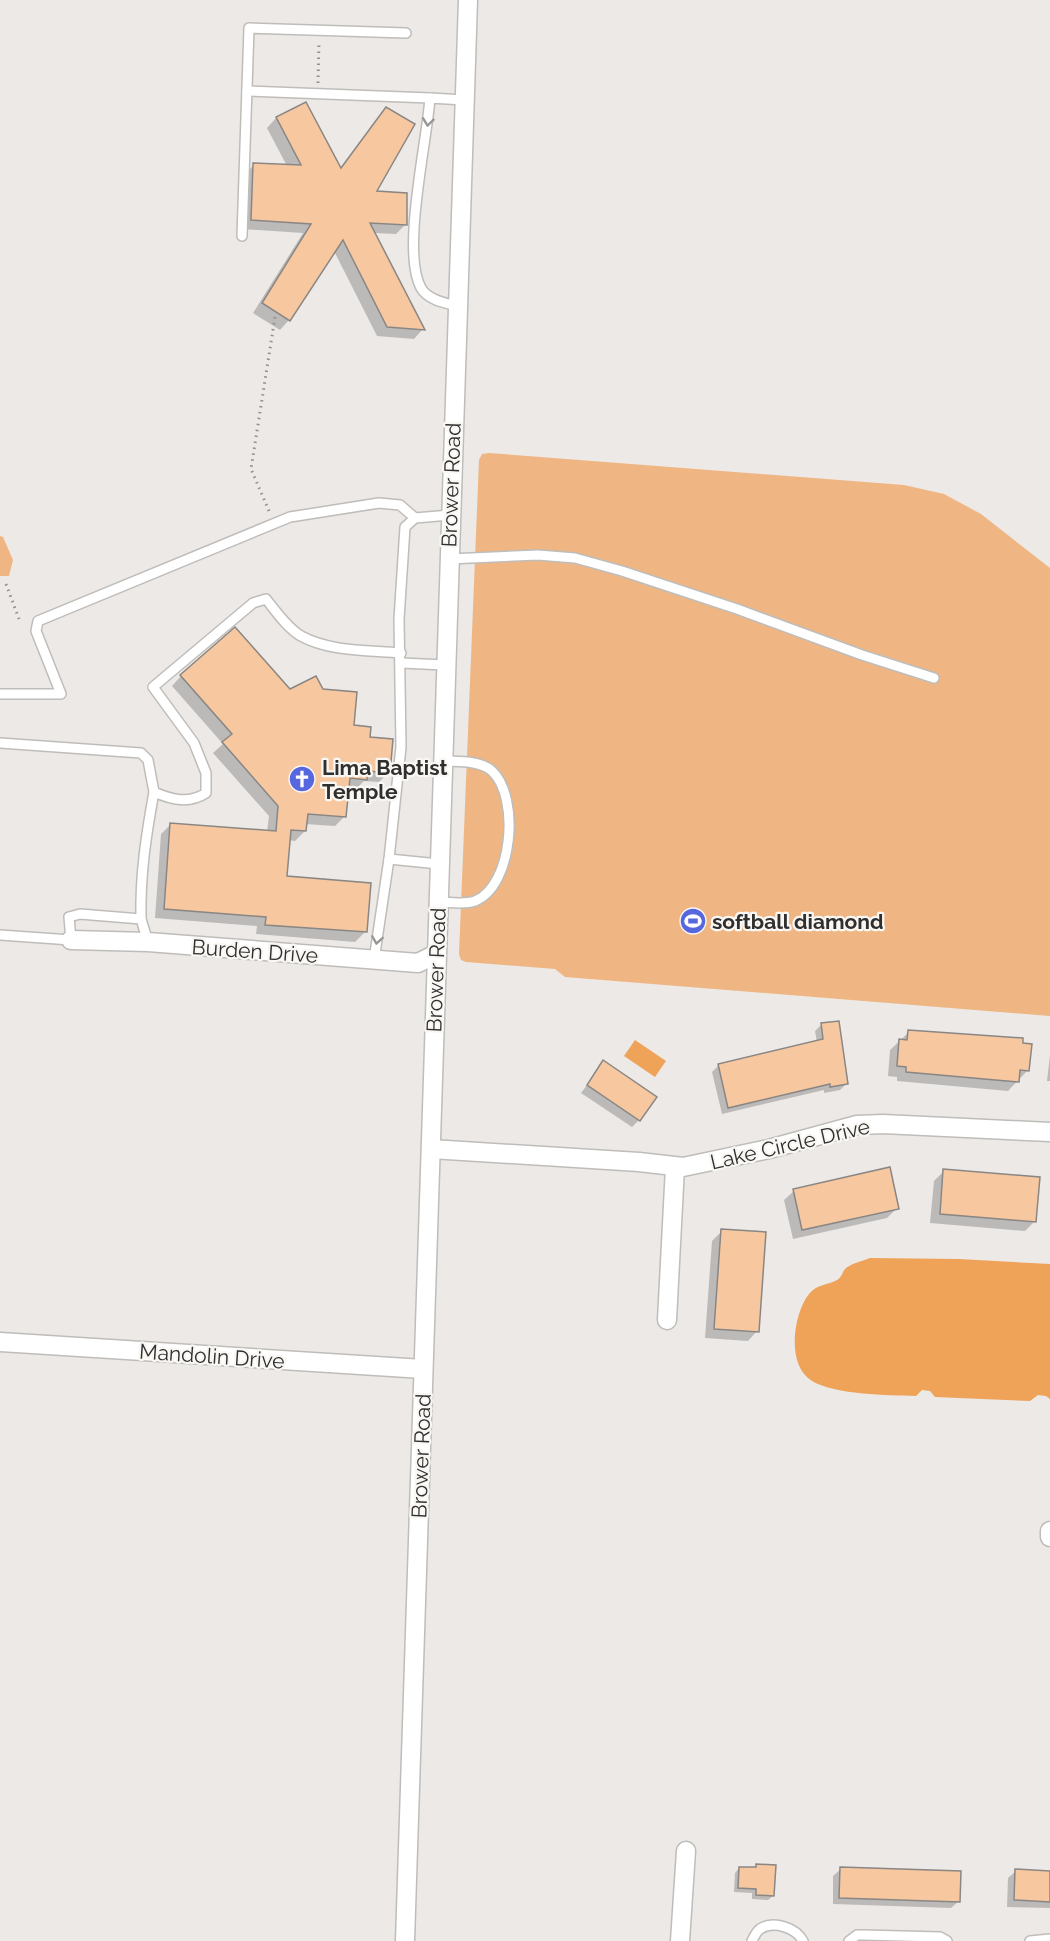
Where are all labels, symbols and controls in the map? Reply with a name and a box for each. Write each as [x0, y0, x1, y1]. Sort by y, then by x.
one-way arrow [422, 118, 434, 127]
street label: Brower Road [436, 422, 466, 548]
place label: Lima Baptist Temple [322, 755, 448, 804]
church icon: Lima Baptist Temple [287, 764, 317, 794]
sports icon: softball diamond [678, 906, 708, 936]
street label: Brower Road [421, 907, 451, 1033]
place label: softball diamond [712, 909, 883, 934]
street label: Burden Drive [191, 934, 319, 968]
one-way arrow [371, 934, 384, 944]
street label: Lake Circle Drive [708, 1113, 872, 1175]
street label: Mandolin Drive [139, 1338, 285, 1374]
street label: Brower Road [406, 1393, 436, 1519]

